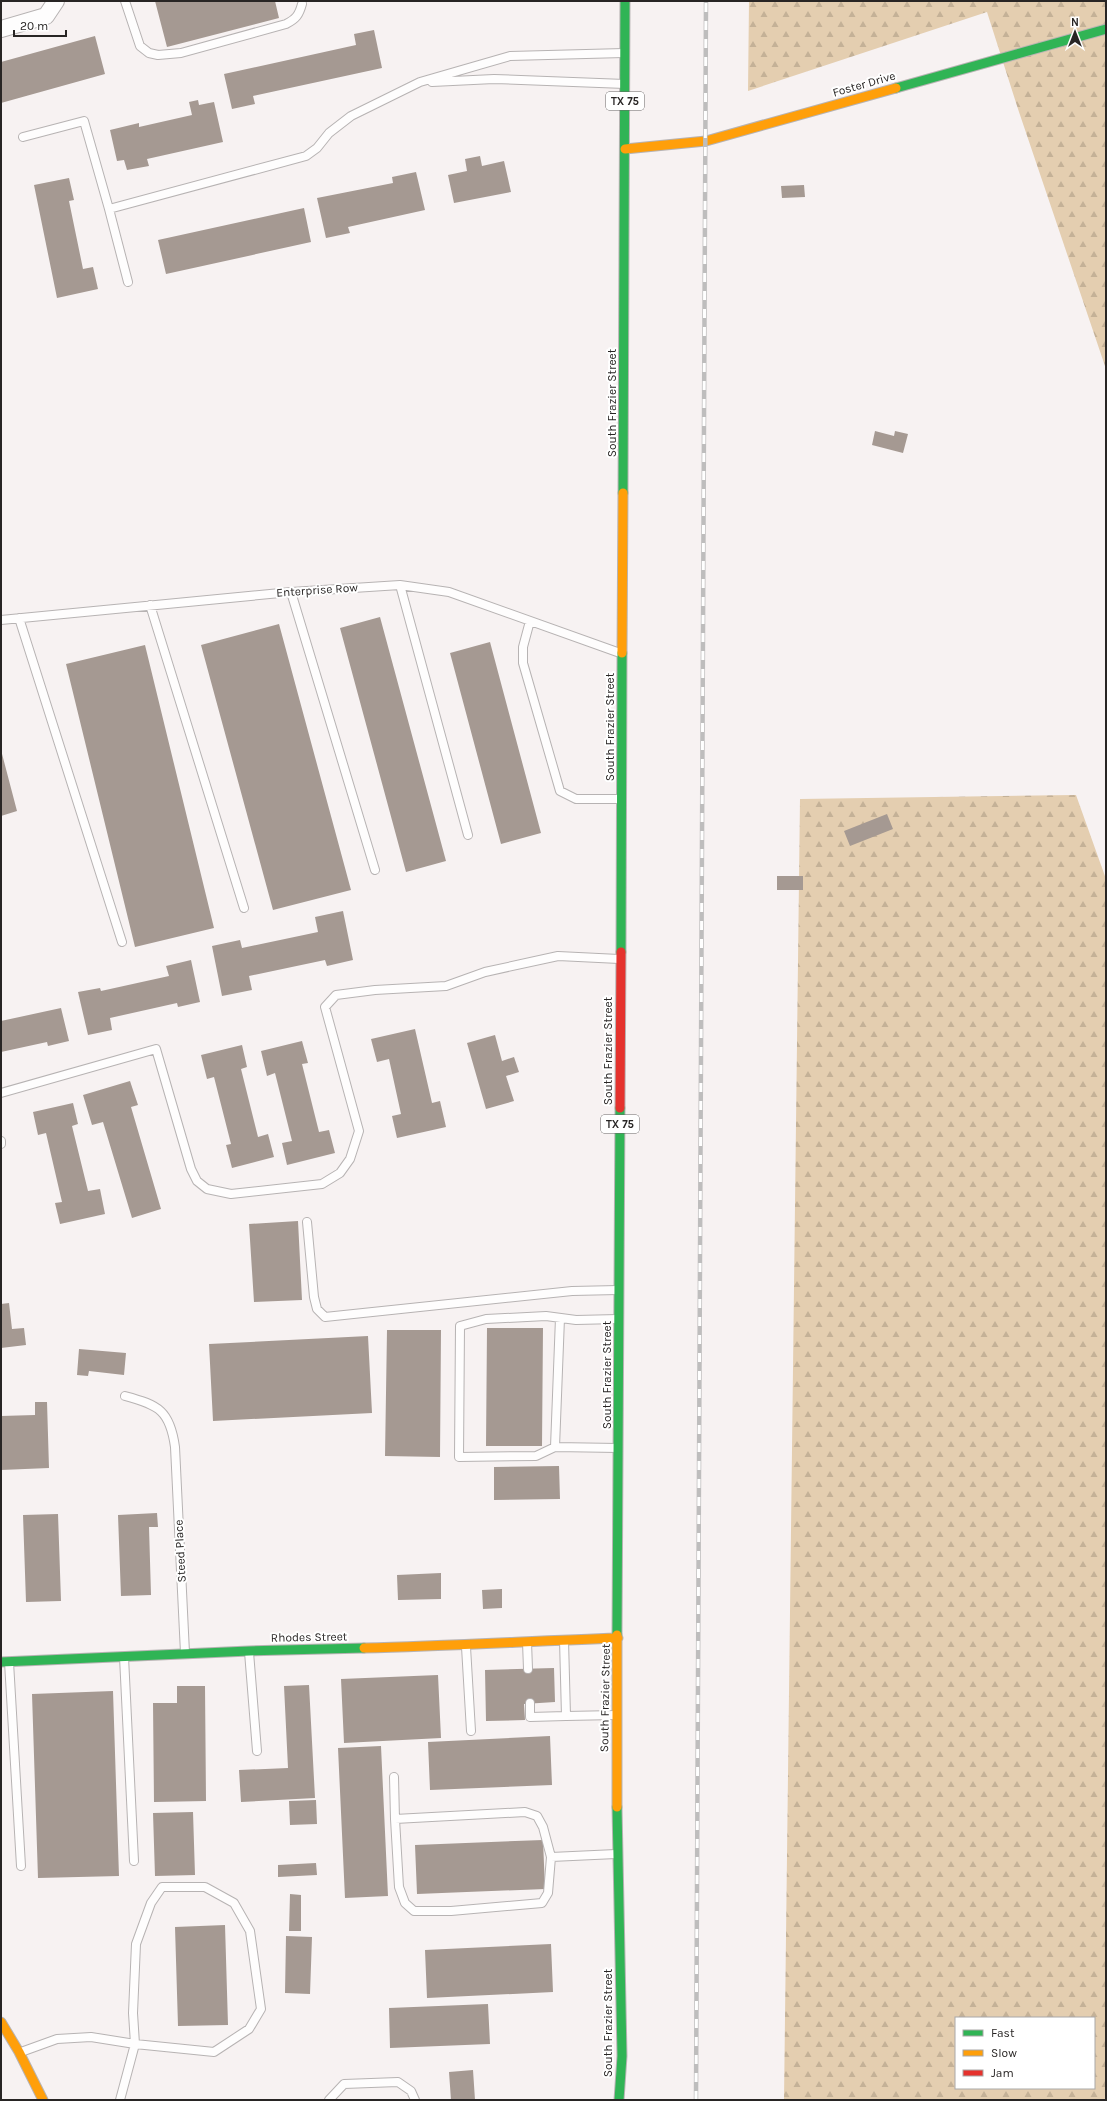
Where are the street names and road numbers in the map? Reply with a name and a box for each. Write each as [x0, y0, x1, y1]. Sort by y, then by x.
street label: Foster Drive [831, 68, 897, 100]
road number: TX 75 [606, 92, 644, 110]
street label: South Frazier Street [605, 348, 619, 457]
street label: Enterprise Row [276, 580, 359, 600]
street label: South Frazier Street [603, 672, 617, 781]
street label: South Frazier Street [601, 996, 615, 1105]
road number: TX 75 [601, 1115, 639, 1133]
street label: South Frazier Street [600, 1320, 614, 1429]
street label: Steed Place [171, 1519, 189, 1583]
street label: Rhodes Street [271, 1629, 348, 1645]
street label: South Frazier Street [597, 1643, 613, 1752]
street label: South Frazier Street [601, 1968, 615, 2077]

